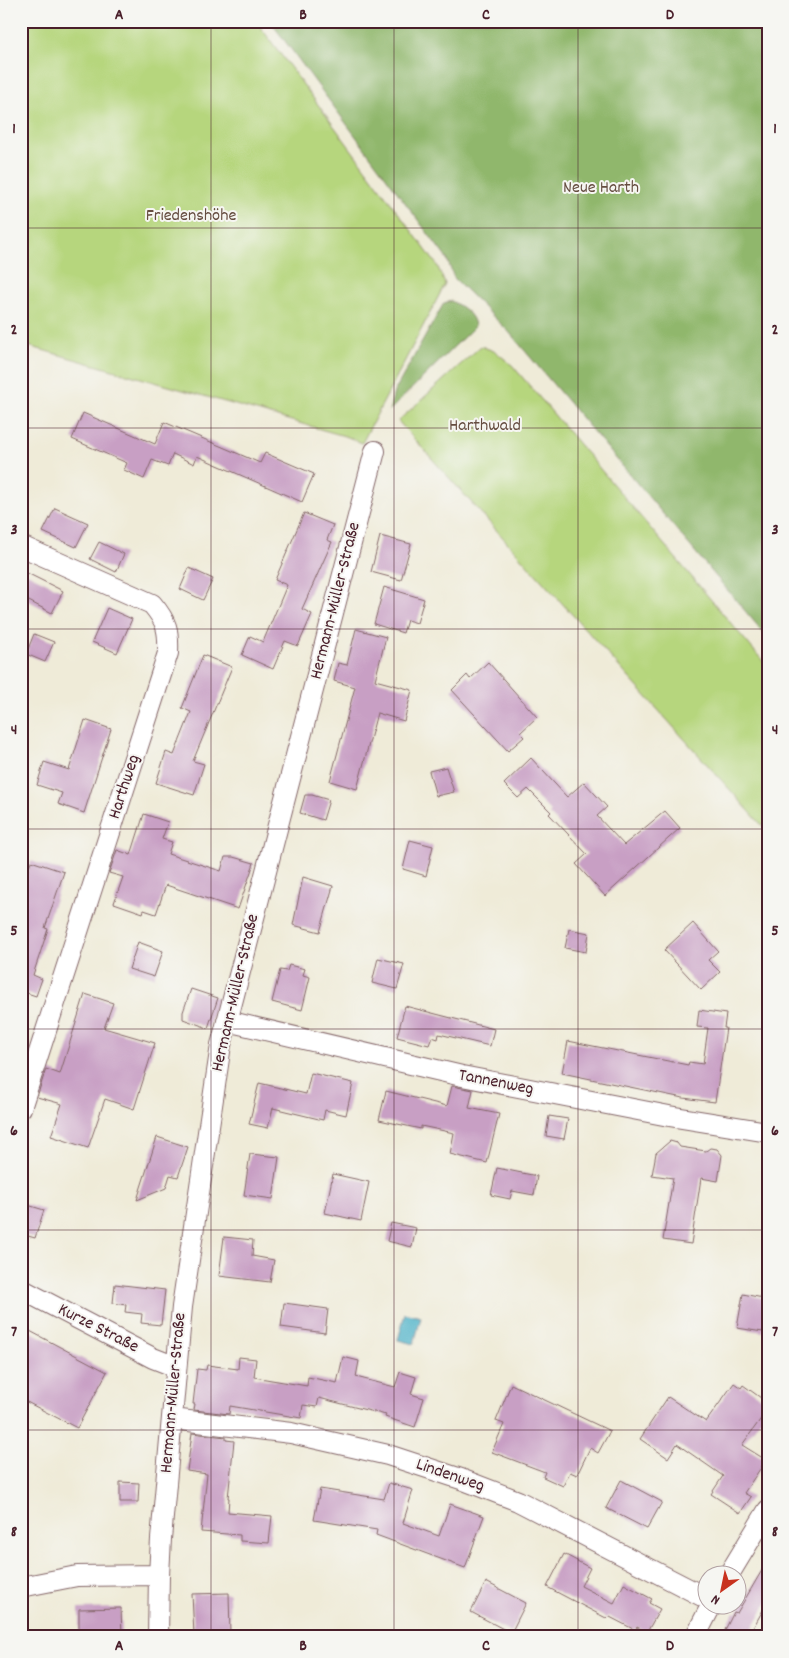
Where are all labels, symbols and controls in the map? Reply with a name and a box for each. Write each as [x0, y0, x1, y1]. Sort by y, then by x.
text: A [115, 4, 124, 27]
text: B [299, 4, 307, 27]
text: C [482, 4, 490, 27]
text: D [666, 4, 675, 27]
text: 1 [12, 118, 16, 141]
text: 1 [773, 118, 777, 141]
park label: Neue Harth [563, 176, 639, 201]
park label: Friedenshöhe [146, 204, 236, 229]
text: 2 [11, 319, 18, 342]
text: 2 [772, 319, 779, 342]
park label: Harthwald [449, 414, 521, 439]
text: 3 [10, 519, 18, 542]
text: 3 [771, 519, 779, 542]
street label: Hermann-Müller-Straße [304, 520, 368, 682]
text: 4 [11, 719, 17, 742]
text: 4 [772, 719, 778, 742]
street label: Harthweg [103, 751, 147, 823]
street label: Hermann-Müller-Straße [206, 912, 266, 1074]
text: 5 [10, 920, 18, 943]
text: 5 [771, 920, 779, 943]
street label: Tannenweg [456, 1063, 536, 1103]
text: 6 [10, 1120, 18, 1143]
text: 6 [771, 1120, 779, 1143]
street label: Kurze Straße [53, 1298, 143, 1360]
street label: Hermann-Müller-Straße [155, 1312, 193, 1474]
text: 7 [11, 1321, 17, 1344]
text: 7 [772, 1321, 778, 1344]
street label: Lindenweg [412, 1453, 488, 1499]
text: 8 [11, 1521, 18, 1544]
text: 8 [772, 1521, 779, 1544]
north arrow [696, 1566, 746, 1616]
text: N [708, 1589, 724, 1609]
text: A [115, 1635, 124, 1658]
text: B [299, 1635, 307, 1658]
text: C [482, 1635, 490, 1658]
text: D [666, 1635, 675, 1658]

